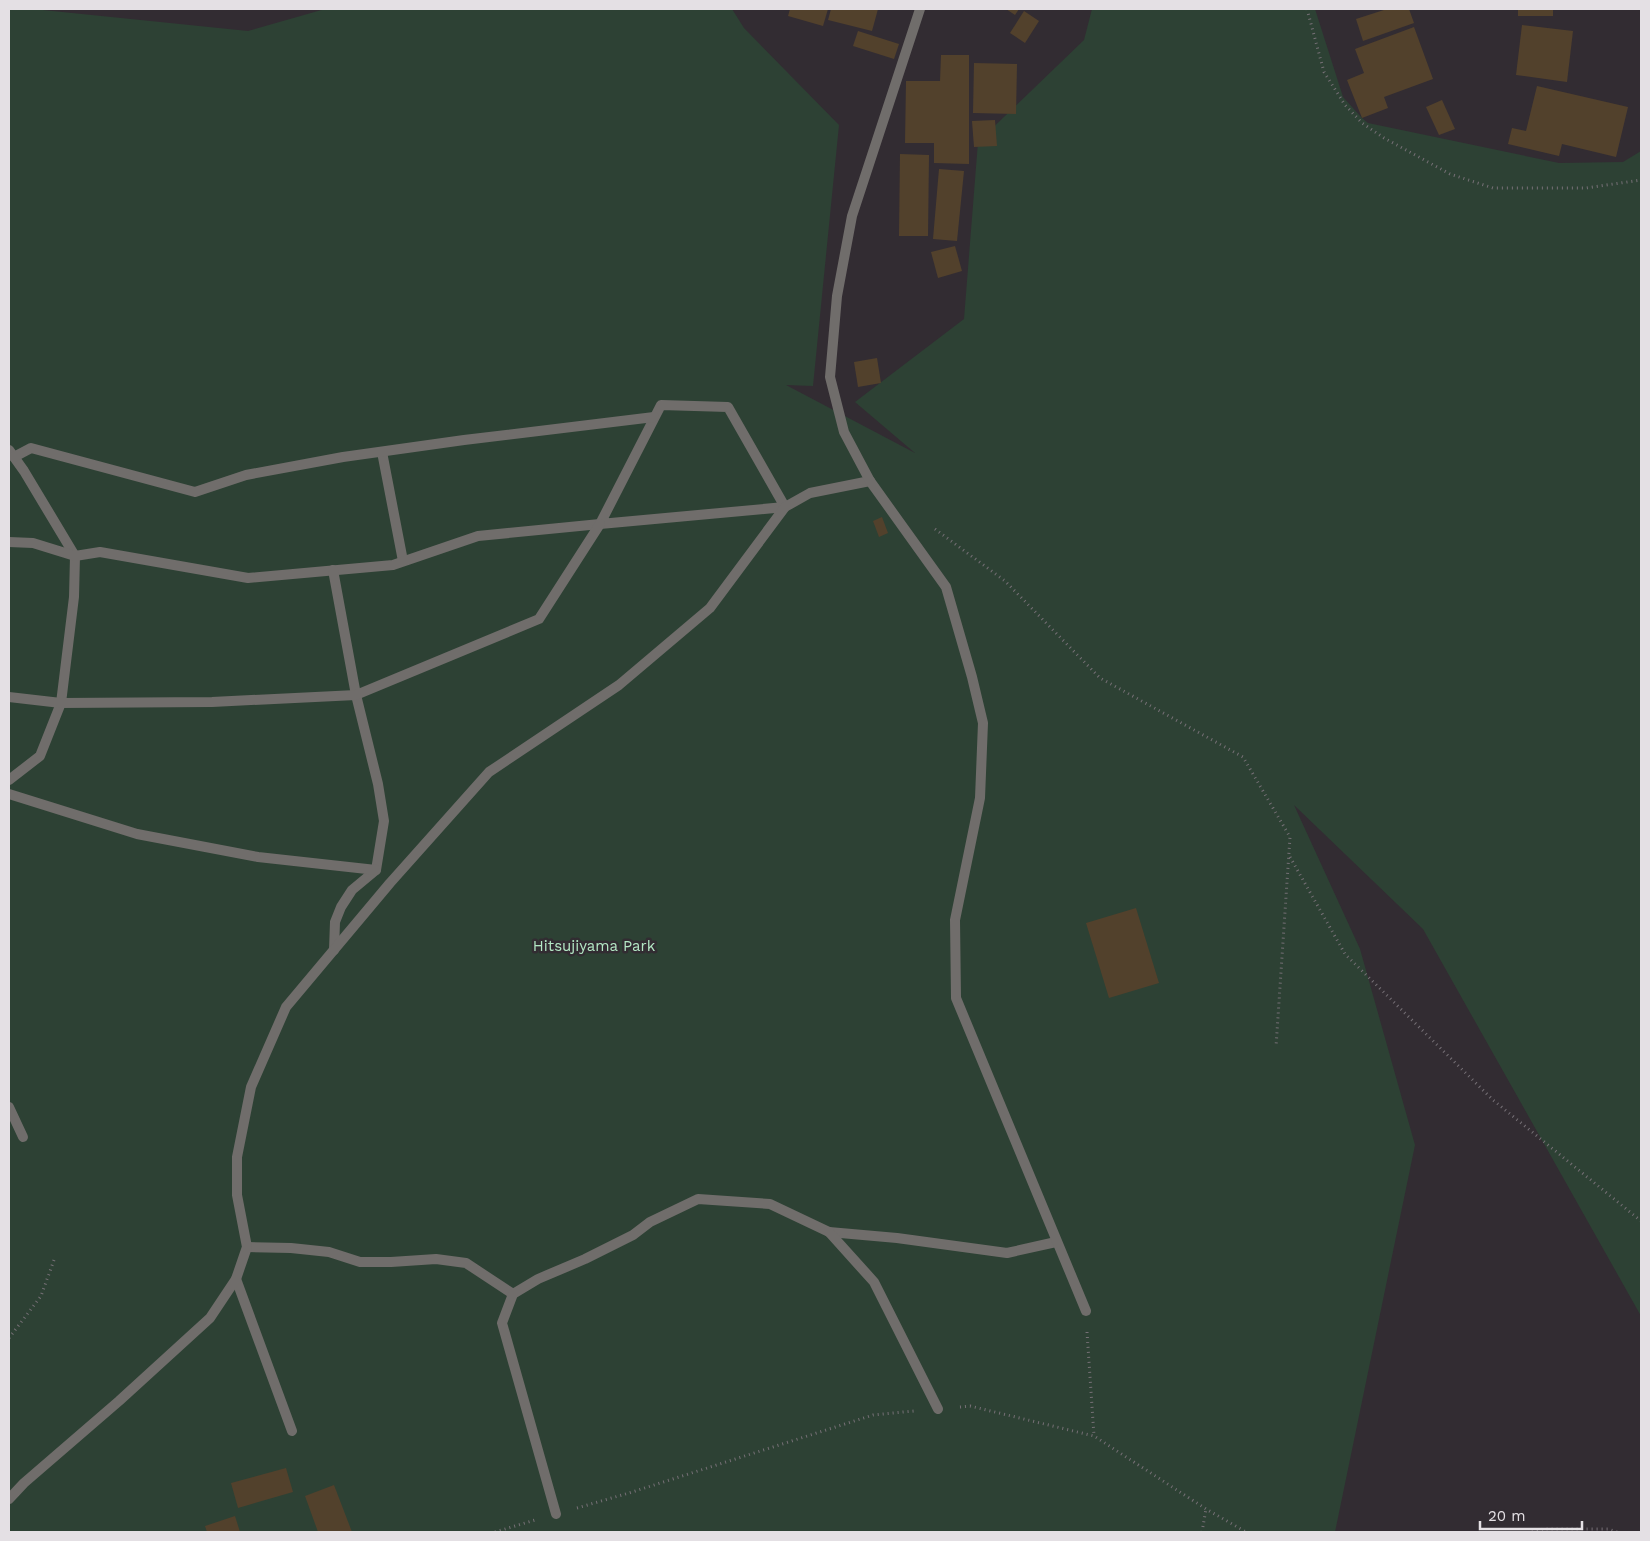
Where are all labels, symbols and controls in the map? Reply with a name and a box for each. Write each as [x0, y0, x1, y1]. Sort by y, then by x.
park label: Hitsujiyama Park [533, 937, 656, 955]
scale bar [1480, 1498, 1582, 1530]
text: 20 m [1488, 1507, 1526, 1525]

